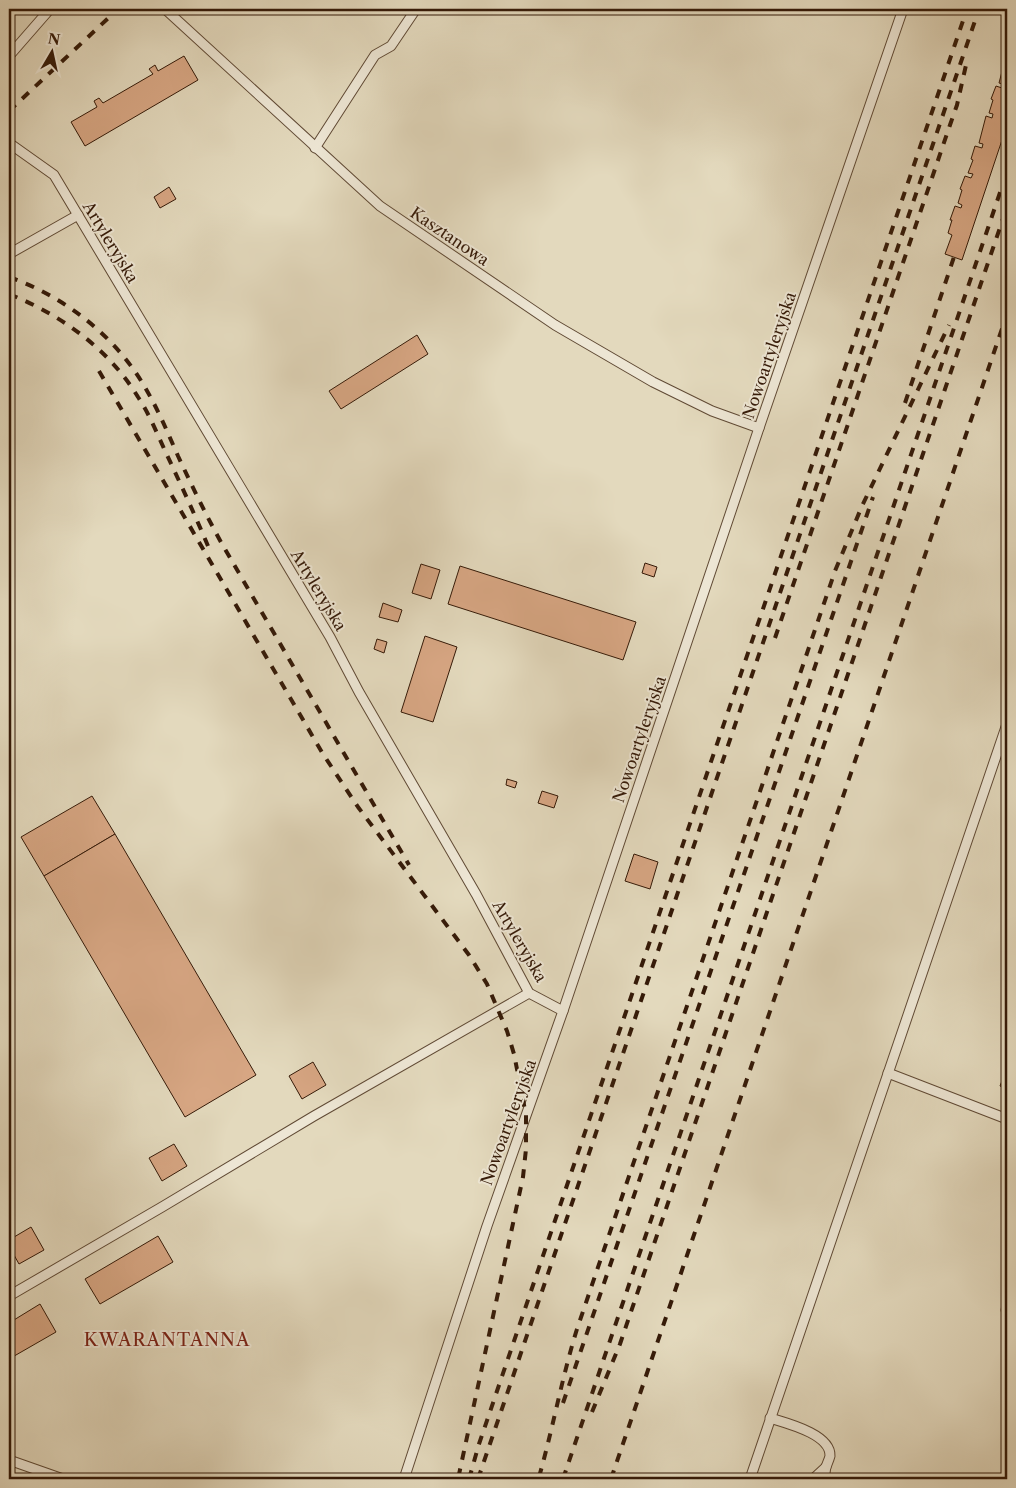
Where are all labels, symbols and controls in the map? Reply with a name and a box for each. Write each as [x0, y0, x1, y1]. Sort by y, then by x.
north arrow [28, 28, 78, 78]
text: N [47, 29, 61, 49]
street label: Artyleryjska [78, 197, 143, 287]
street label: Kasztanowa [407, 202, 494, 270]
street label: Nowoartyleryjska [738, 288, 800, 421]
street label: Artyleryjska [286, 545, 351, 635]
street label: Nowoartyleryjska [608, 672, 670, 805]
street label: Artyleryjska [488, 896, 552, 986]
street label: Nowoartyleryjska [476, 1056, 540, 1188]
district label: KWARANTANNA [84, 1329, 250, 1351]

